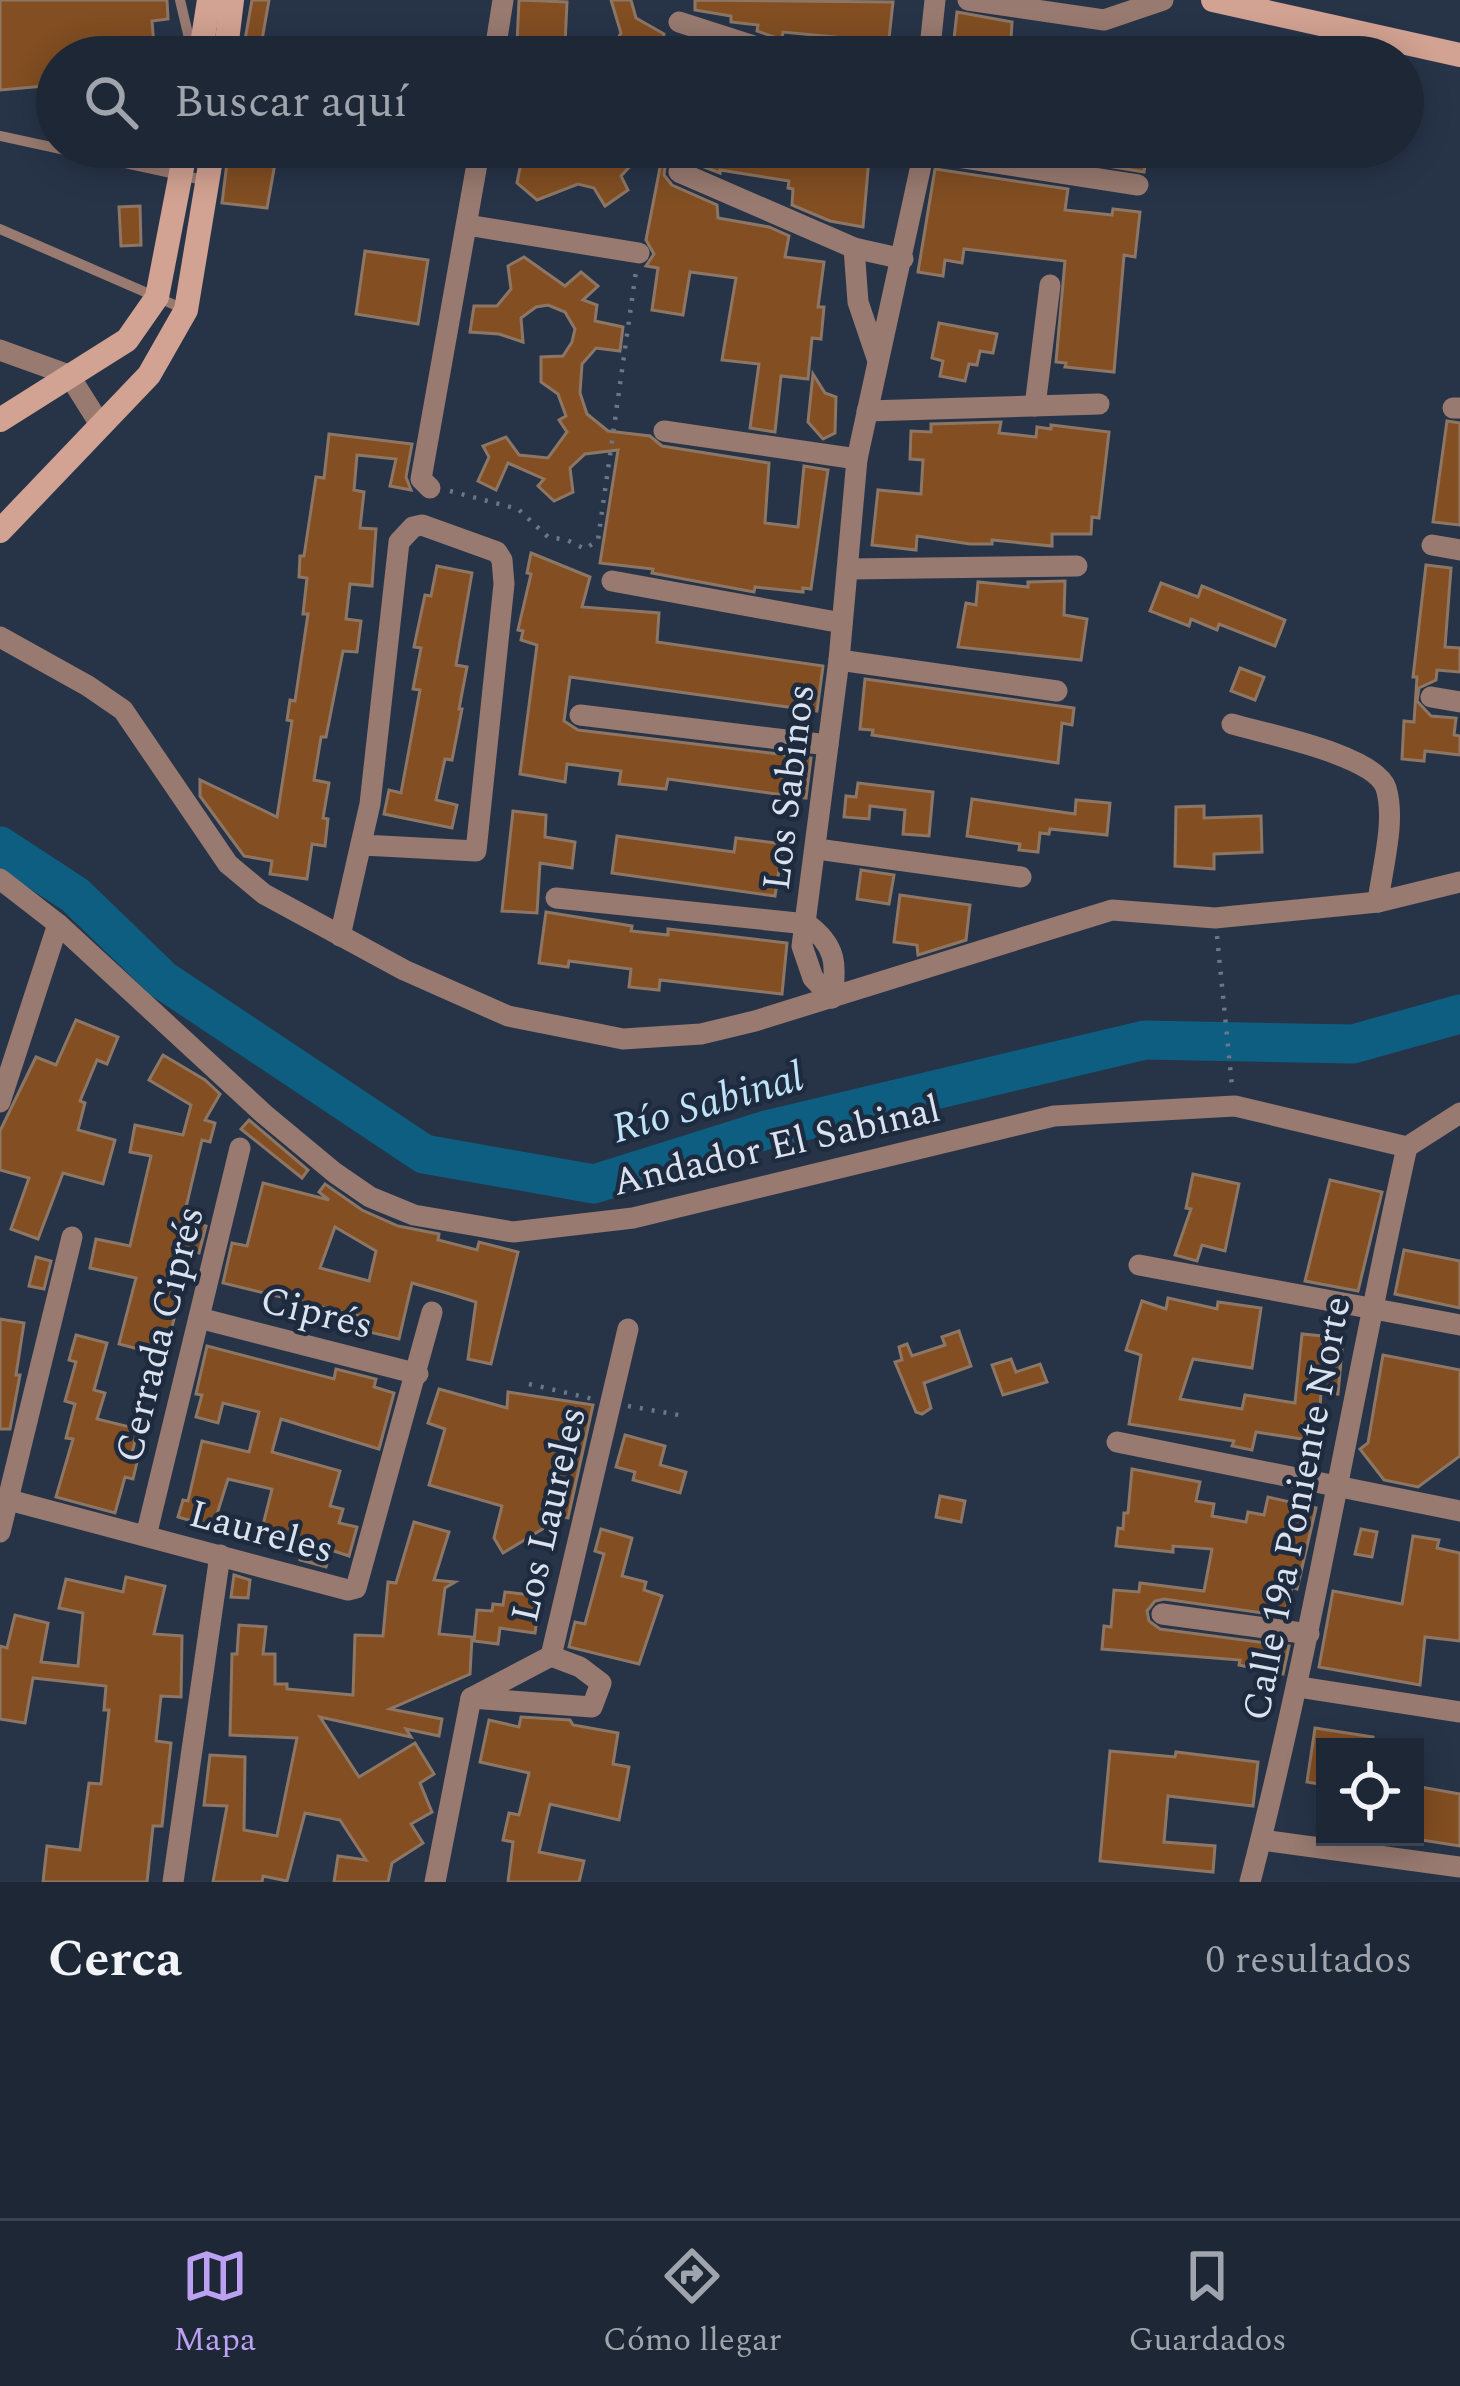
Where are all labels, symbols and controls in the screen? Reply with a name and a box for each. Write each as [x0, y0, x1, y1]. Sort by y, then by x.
search box [36, 36, 1424, 168]
text: Buscar aquí [174, 68, 407, 137]
icon: search [78, 69, 144, 135]
street label: Los Sabinos [748, 681, 831, 894]
water label: Río Sabinal [604, 1046, 811, 1161]
street label: Andador El Sabinal [607, 1080, 946, 1213]
street label: Cerrada Ciprés [100, 1200, 221, 1469]
street label: Ciprés [254, 1271, 379, 1356]
street label: Calle 19a Poniente Norte [1227, 1291, 1368, 1726]
street label: Los Laureles [496, 1401, 603, 1628]
street label: Laureles [183, 1485, 340, 1580]
map controls [1316, 1738, 1424, 1846]
button: locate [1316, 1738, 1424, 1846]
text: Cerca [48, 1921, 182, 1999]
text: 0 resultados [1206, 1931, 1412, 1990]
tab: Mapa [173, 2243, 256, 2365]
tab: Cómo llegar [603, 2243, 782, 2365]
tab: Guardados [1128, 2243, 1287, 2365]

